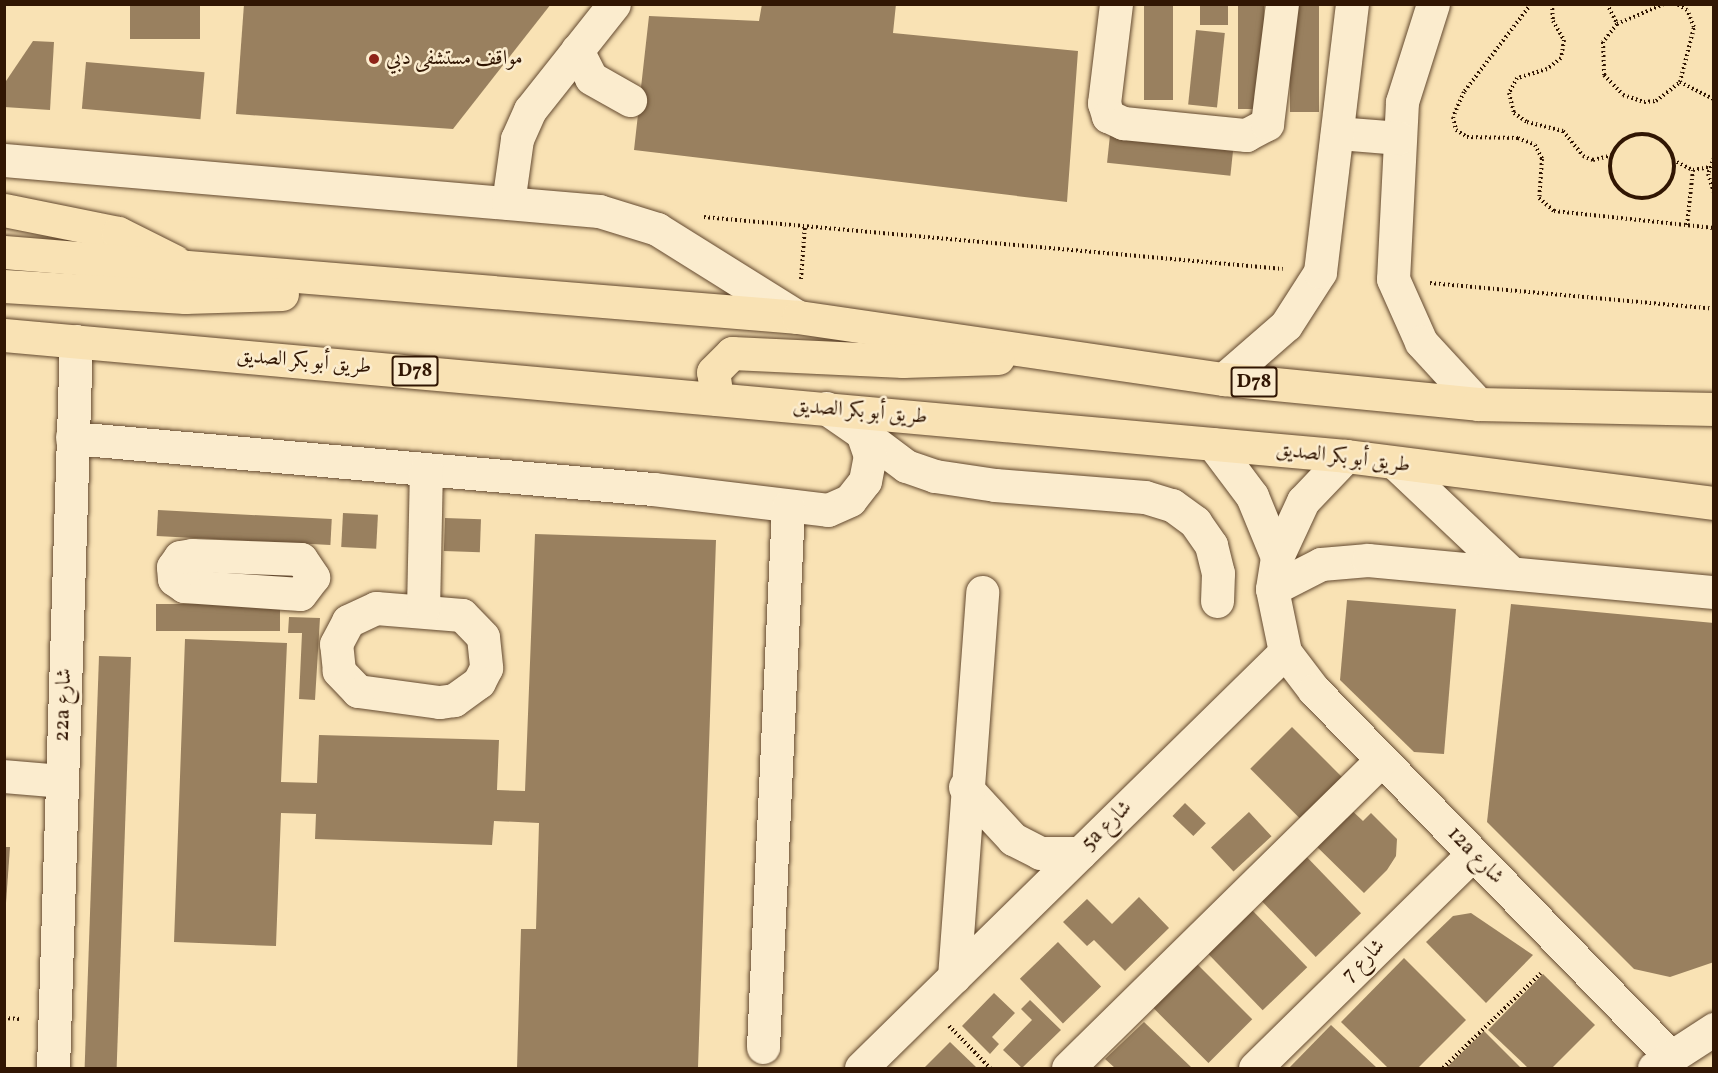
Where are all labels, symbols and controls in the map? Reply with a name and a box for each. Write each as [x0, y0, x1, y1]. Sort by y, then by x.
place label: مواقف مستشفى دبي [386, 46, 523, 72]
marker: مواقف مستشفى دبي [367, 52, 381, 66]
street label: طريق أبو بكر الصديق [236, 344, 372, 380]
road number: D78 [391, 354, 439, 388]
road number: D78 [1230, 365, 1278, 399]
street label: طريق أبو بكر الصديق [792, 394, 928, 430]
street label: طريق أبو بكر الصديق [1274, 437, 1412, 479]
street label: 22a شارع [50, 668, 78, 742]
street label: 5a شارع [1076, 796, 1138, 856]
street label: 12a شارع [1441, 822, 1509, 890]
street label: شارع 7 [1337, 934, 1391, 988]

